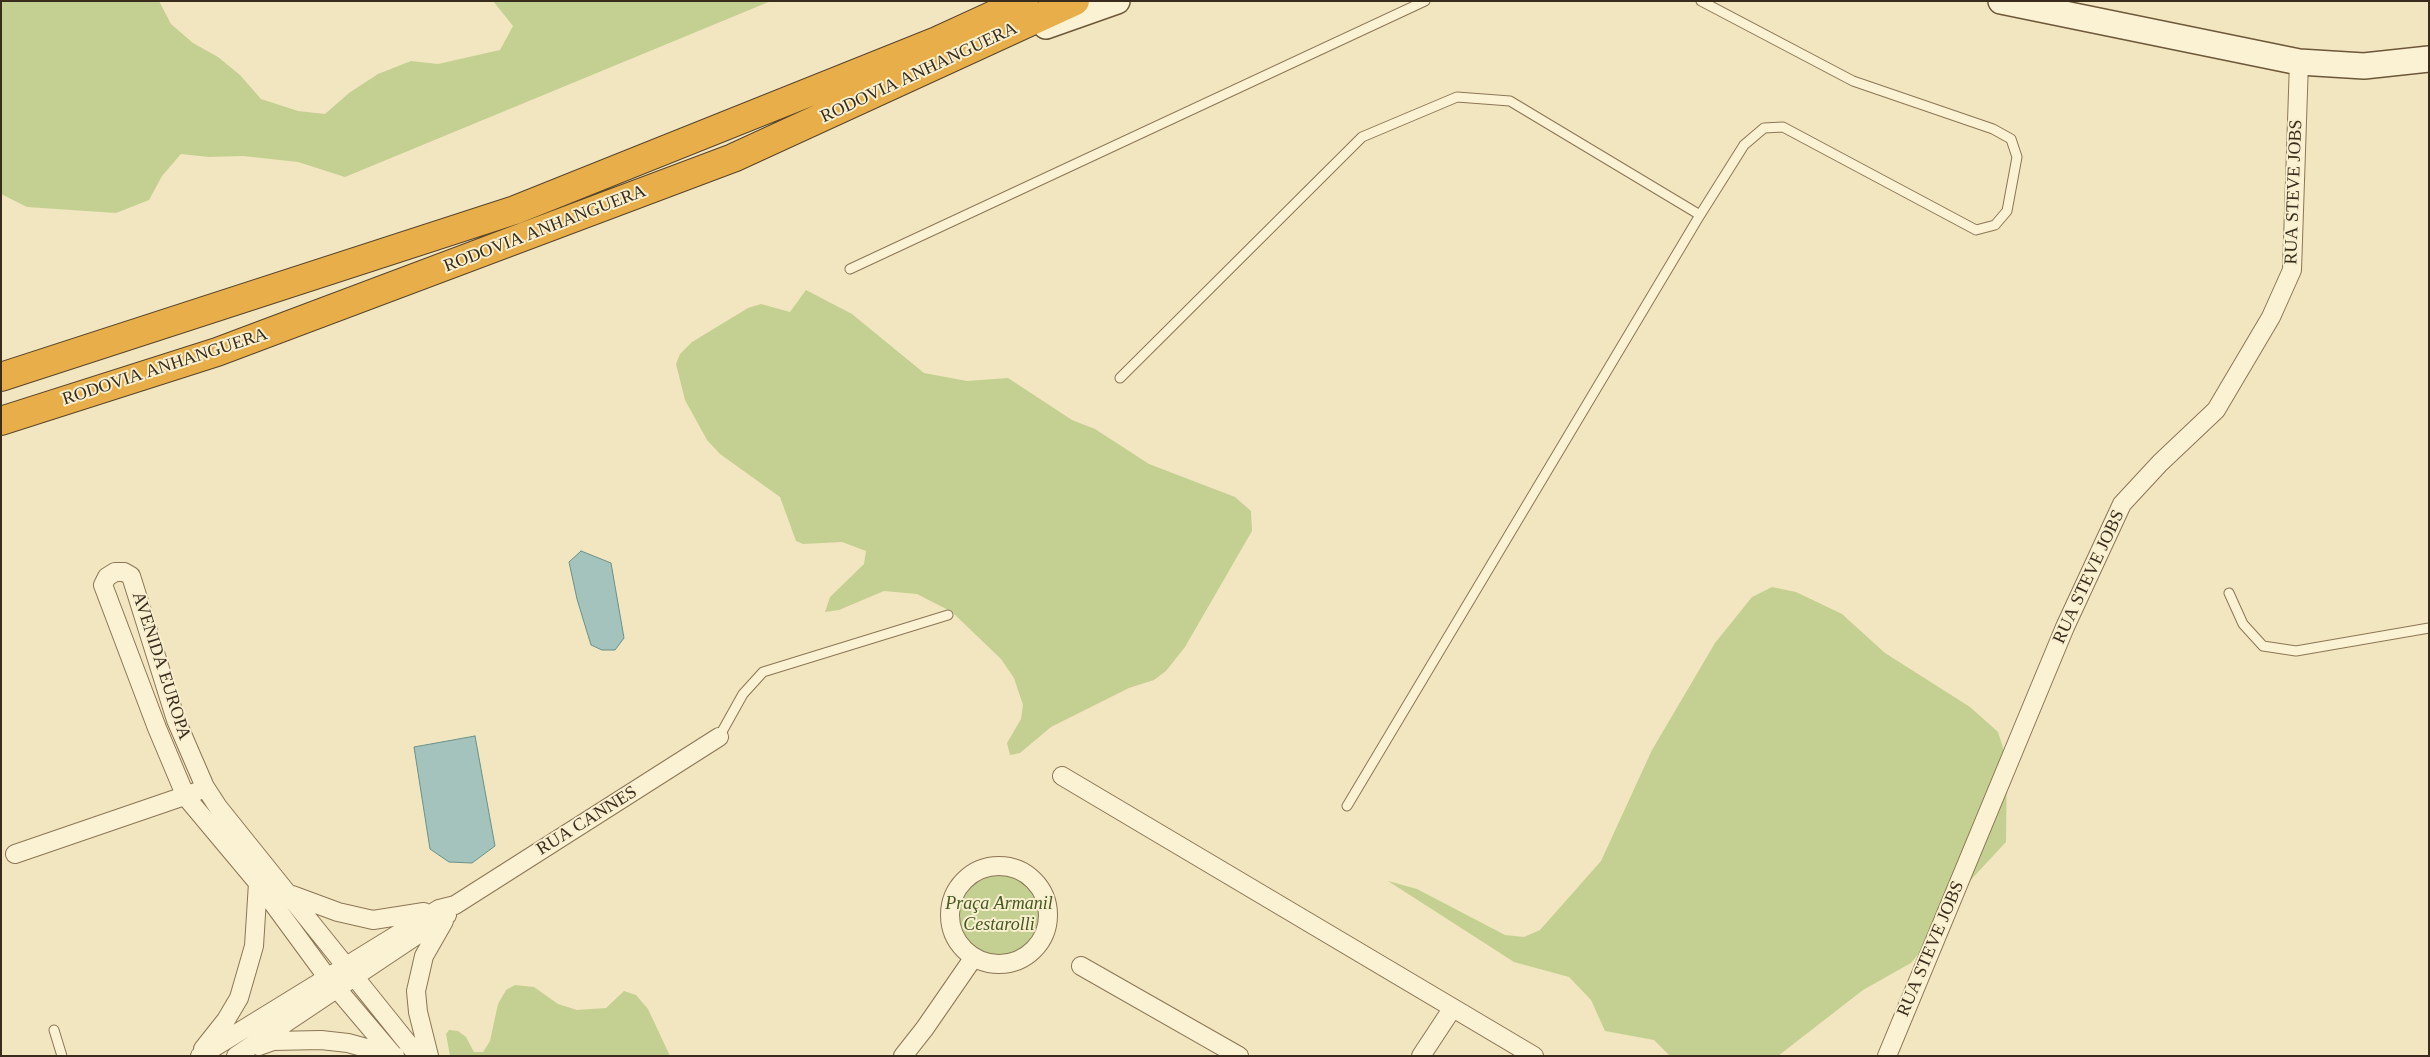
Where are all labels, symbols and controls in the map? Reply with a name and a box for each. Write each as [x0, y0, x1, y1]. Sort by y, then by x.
street label: RODOVIA ANHANGUERA [817, 18, 1021, 128]
street label: RUA STEVE JOBS [2281, 119, 2307, 265]
street label: RODOVIA ANHANGUERA [441, 180, 649, 278]
street label: RODOVIA ANHANGUERA [60, 324, 270, 410]
street label: RUA STEVE JOBS [2049, 507, 2129, 647]
street label: AVENIDA EUROPA [127, 589, 195, 743]
street label: RUA CANNES [533, 781, 641, 861]
street label: RUA STEVE JOBS [1893, 878, 1969, 1020]
park label: Praça Armanil Cestarolli [945, 893, 1053, 936]

